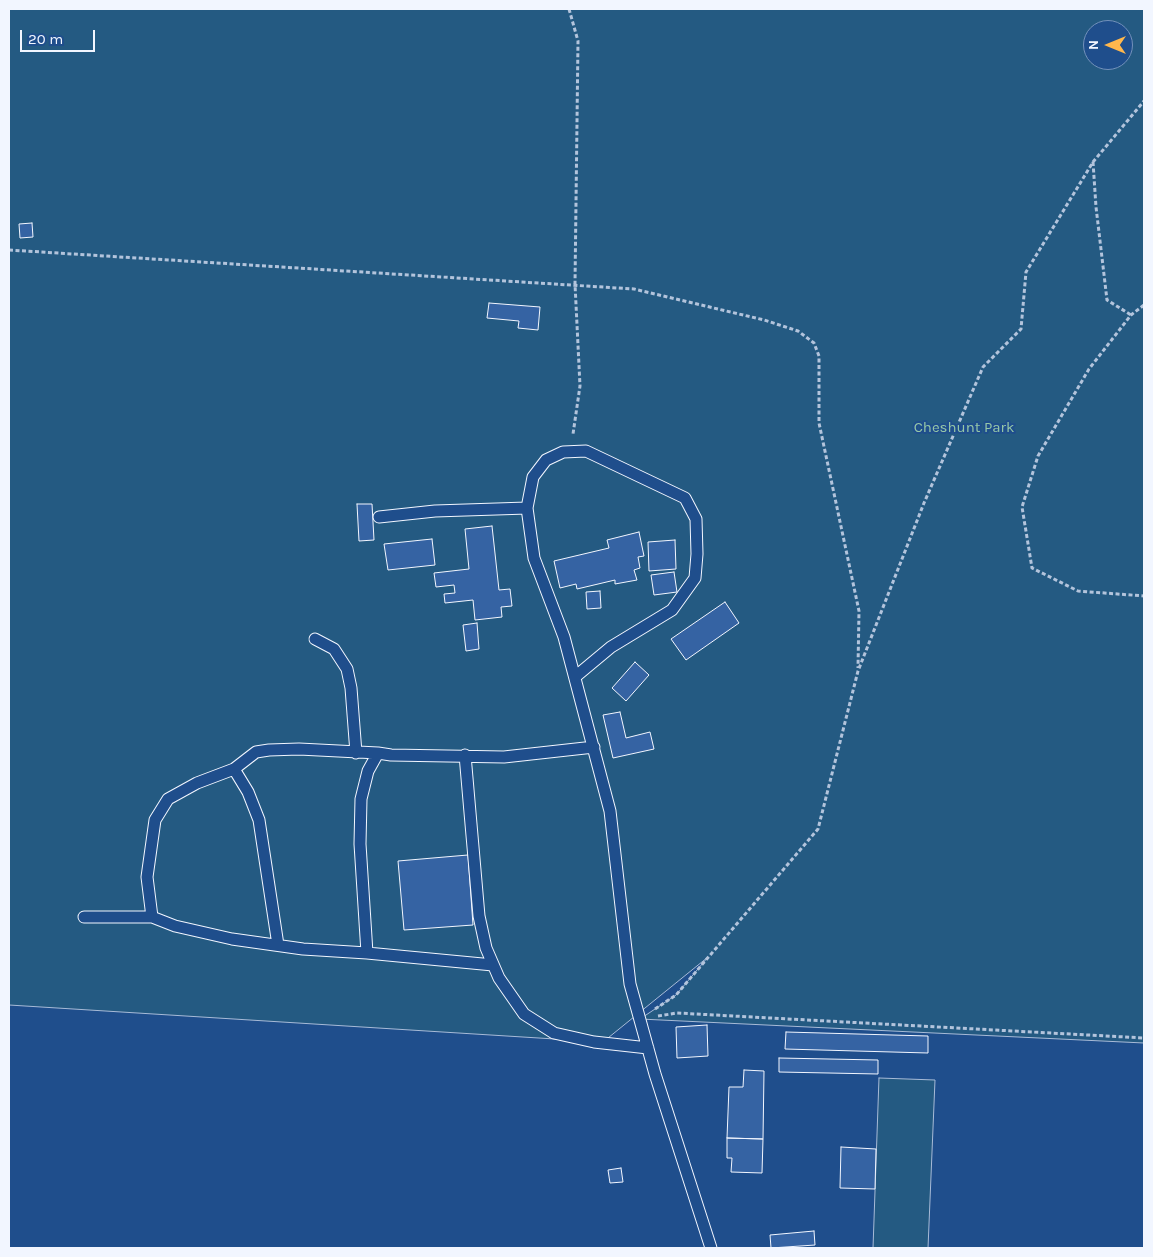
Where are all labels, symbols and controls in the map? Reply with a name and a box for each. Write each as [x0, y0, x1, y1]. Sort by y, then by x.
scale bar [22, 20, 98, 52]
north arrow [1083, 20, 1133, 70]
text: 20 m [28, 30, 63, 48]
text: N [1085, 40, 1102, 50]
park label: Cheshunt Park [914, 419, 1014, 437]

